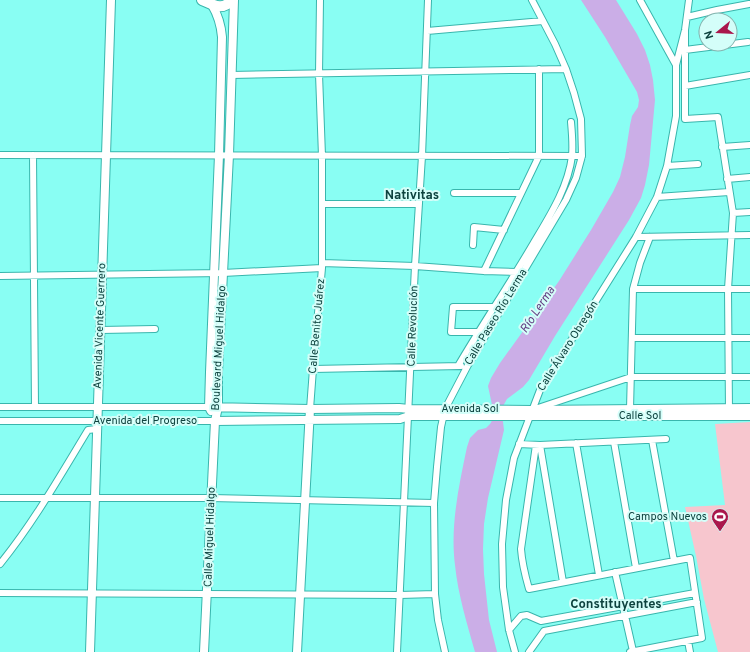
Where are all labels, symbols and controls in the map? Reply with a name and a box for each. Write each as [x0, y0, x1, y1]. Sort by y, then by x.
north arrow [698, 12, 738, 52]
text: N [702, 29, 717, 41]
district label: Nativitas [385, 188, 439, 204]
street label: Avenida Vicente Guerrero [91, 263, 109, 389]
street label: Calle Paseo Río Lerma [462, 266, 530, 368]
street label: Calle Benito Juárez [306, 278, 328, 374]
water label: Río Lerma [517, 283, 560, 337]
street label: Boulevard Miguel Hidalgo [209, 285, 229, 411]
street label: Calle Revolución [405, 285, 421, 367]
street label: Calle Álvaro Obregón [534, 298, 601, 394]
street label: Avenida Sol [441, 402, 499, 416]
street label: Calle Sol [619, 409, 661, 423]
street label: Avenida del Progreso [93, 414, 197, 428]
street label: Calle Miguel Hidalgo [201, 487, 219, 587]
sports icon: Campos Nuevos [710, 507, 730, 532]
place label: Campos Nuevos [628, 510, 707, 524]
district label: Constituyentes [570, 597, 662, 613]

